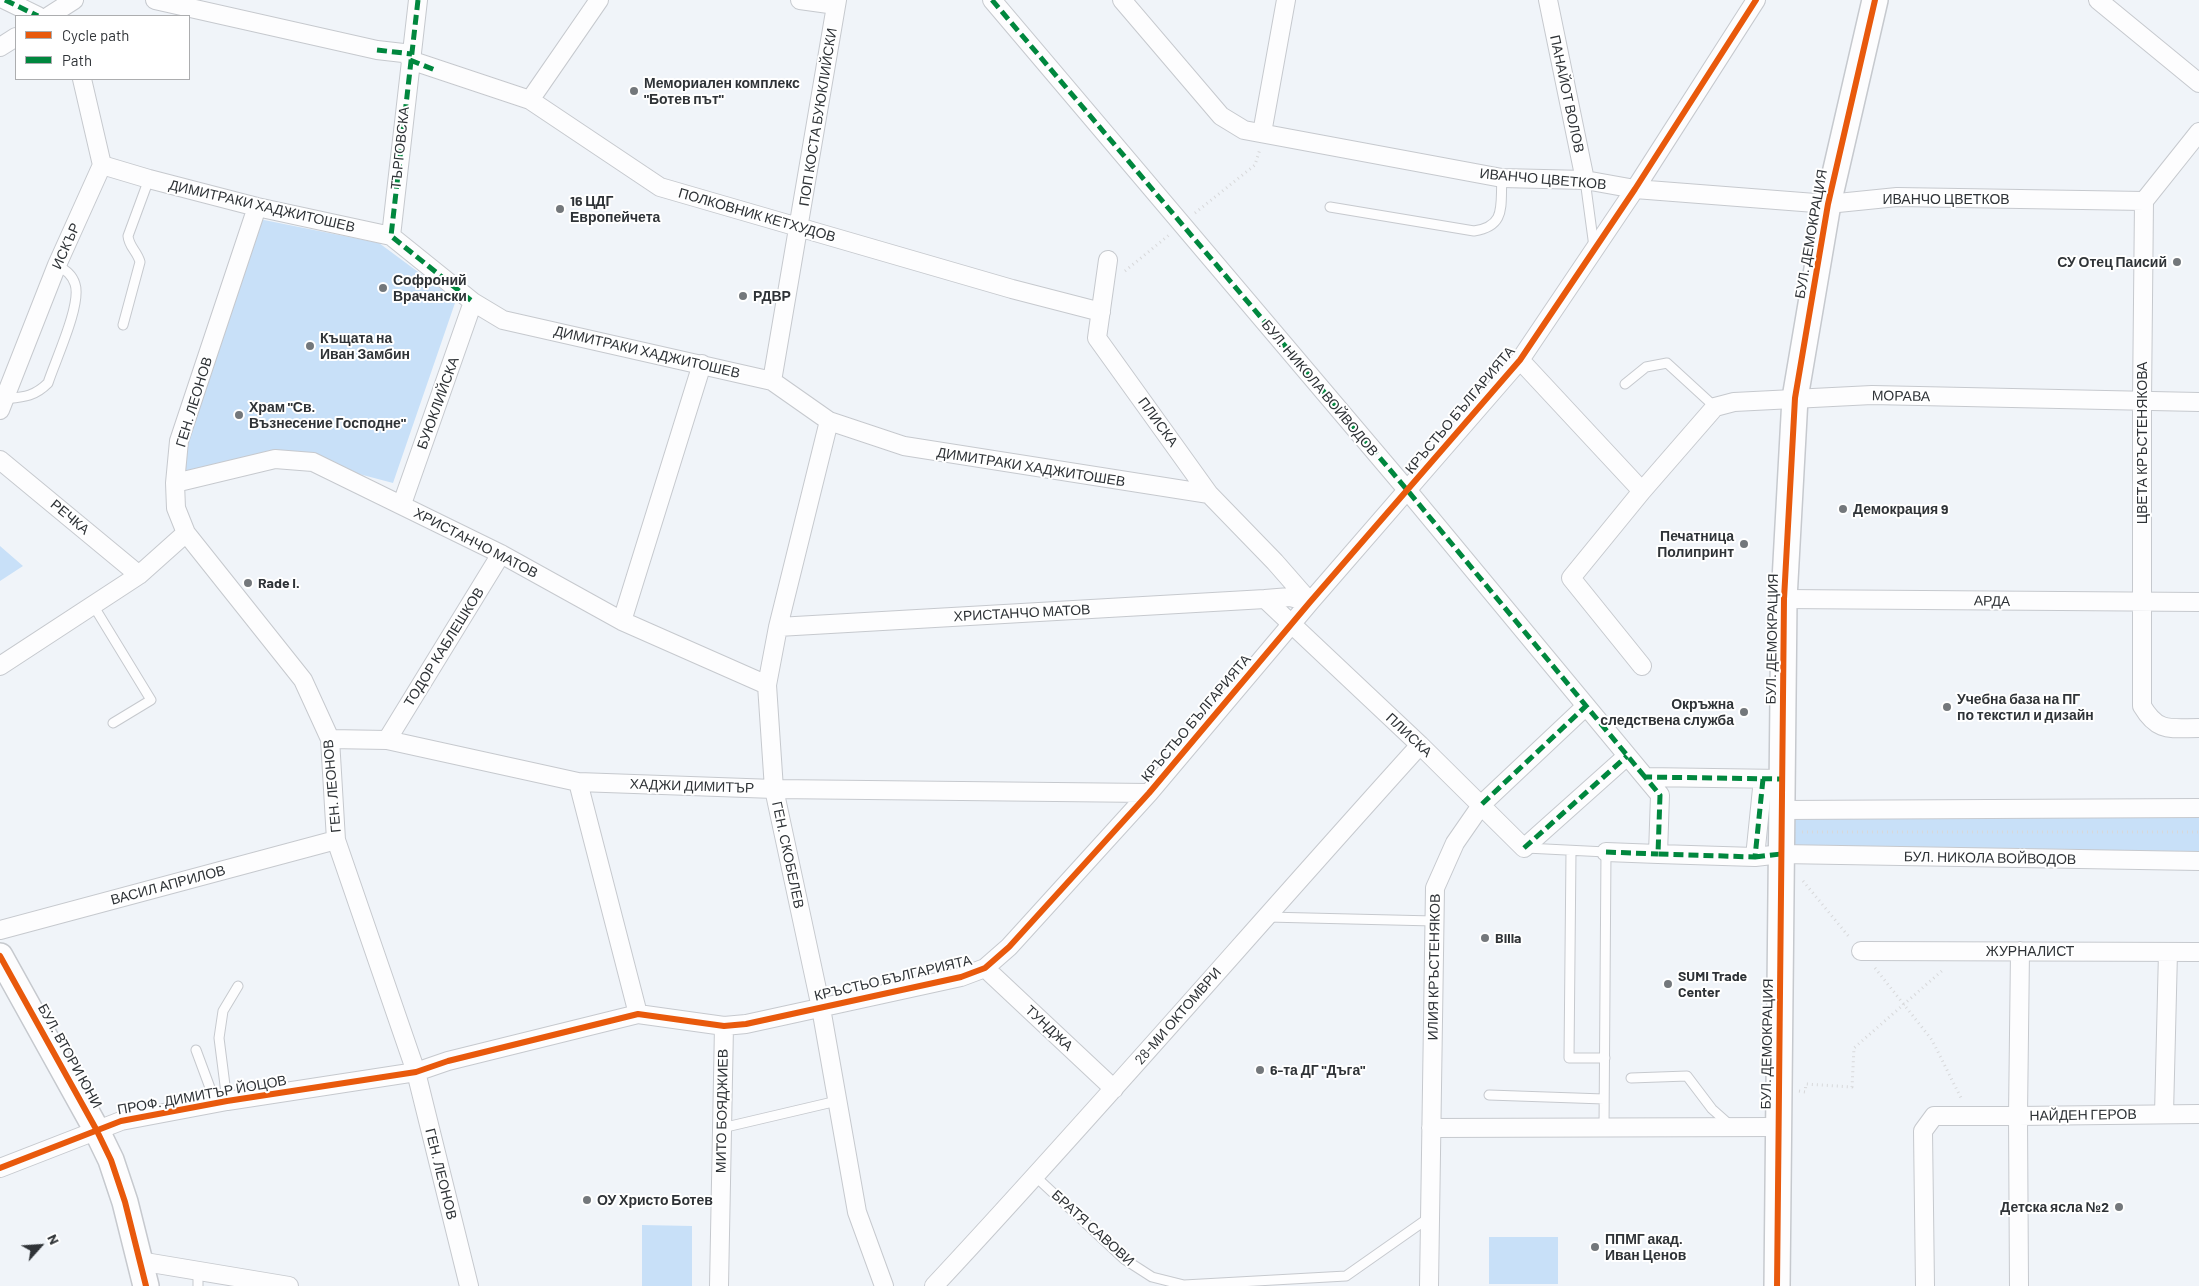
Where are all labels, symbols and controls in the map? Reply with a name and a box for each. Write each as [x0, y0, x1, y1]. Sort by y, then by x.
legend [15, 15, 190, 80]
text: Cycle path [62, 26, 129, 44]
street label: ПОП КОСТА БУЮКЛИЙСКИ [796, 27, 840, 207]
street label: ПАНАЙОТ ВОЛОВ [1546, 33, 1588, 155]
text: Path [62, 51, 92, 69]
place label: Мемориален комплекс "Ботев път" [644, 75, 800, 108]
marker: Мемориален комплекс "Ботев път" [628, 85, 640, 97]
street label: ТЪРГОВСКА [387, 106, 413, 190]
street label: ИВАНЧО ЦВЕТКОВ [1479, 165, 1607, 193]
street label: БУЛ. ДЕМОКРАЦИЯ [1791, 168, 1831, 300]
street label: ДИМИТРАКИ ХАДЖИТОШЕВ [167, 176, 357, 236]
street label: ПОЛКОВНИК КЕТХУДОВ [676, 185, 838, 245]
street label: ИВАНЧО ЦВЕТКОВ [1882, 191, 2010, 207]
place label: 16 ЦДГ Европейчета [570, 193, 660, 226]
marker: 16 ЦДГ Европейчета [554, 203, 566, 215]
street label: ИСКЪР [48, 220, 84, 272]
place label: СУ Отец Паисий [2057, 254, 2167, 270]
marker: СУ Отец Паисий [2171, 256, 2183, 268]
place label: Софроний Врачански [393, 272, 467, 304]
marker: Софроний Врачански [377, 282, 389, 294]
place label: РДВР [753, 288, 791, 304]
marker: РДВР [737, 290, 749, 302]
street label: БУЛ. НИКОЛА ВОЙВОДОВ [1258, 317, 1382, 459]
street label: ДИМИТРАКИ ХАДЖИТОШЕВ [552, 322, 742, 382]
place label: Къщата на Иван Замбин [320, 330, 410, 362]
marker: Къщата на Иван Замбин [304, 340, 316, 352]
street label: КРЪСТЬО БЪЛГАРИЯТА [1402, 343, 1518, 477]
street label: ГЕН. ЛЕОНОВ [172, 355, 216, 449]
street label: БУЮКЛИЙСКА [414, 355, 462, 451]
street label: ЦВЕТА КРЪСТЕНЯКОВА [2134, 362, 2150, 524]
street label: МОРАВА [1872, 387, 1930, 405]
street label: ПЛИСКА [1134, 394, 1182, 450]
place label: Храм "Св. Възнесение Господне" [249, 399, 406, 432]
marker: Храм "Св. Възнесение Господне" [233, 409, 245, 421]
street label: ДИМИТРАКИ ХАДЖИТОШЕВ [936, 444, 1126, 490]
street label: РЕЧКА [47, 496, 93, 538]
place label: Демокрация 9 [1853, 501, 1948, 517]
marker: Демокрация 9 [1837, 503, 1849, 515]
street label: ХРИСТАНЧО МАТОВ [411, 504, 541, 582]
place label: Печатница Полипринт [1657, 528, 1734, 560]
marker: Печатница Полипринт [1738, 538, 1750, 550]
street label: БУЛ. ДЕМОКРАЦИЯ [1762, 573, 1782, 705]
place label: Rade I. [258, 575, 300, 591]
marker: Rade I. [242, 577, 254, 589]
street label: ТОДОР КАБЛЕШКОВ [401, 584, 487, 710]
street label: АРДА [1974, 592, 2010, 610]
street label: ХРИСТАНЧО МАТОВ [953, 601, 1091, 625]
street label: КРЪСТЬО БЪЛГАРИЯТА [1138, 651, 1254, 785]
place label: Учебна база на ПГ по текстил и дизайн [1957, 691, 2094, 724]
place label: Окръжна следствена служба [1600, 696, 1734, 729]
marker: Учебна база на ПГ по текстил и дизайн [1941, 701, 1953, 713]
marker: Окръжна следствена служба [1738, 706, 1750, 718]
street label: ПЛИСКА [1382, 709, 1436, 761]
street label: ГЕН. ЛЕОНОВ [320, 739, 344, 833]
street label: ХАДЖИ ДИМИТЪР [629, 775, 755, 797]
street label: ГЕН. СКОБЕЛЕВ [768, 800, 808, 910]
street label: БУЛ. НИКОЛА ВОЙВОДОВ [1904, 848, 2076, 868]
street label: ВАСИЛ АПРИЛОВ [109, 862, 227, 908]
street label: ИЛИЯ КРЪСТЕНЯКОВ [1424, 893, 1444, 1041]
place label: Billa [1495, 930, 1521, 946]
marker: Billa [1479, 932, 1491, 944]
street label: ЖУРНАЛИСТ [1986, 943, 2074, 959]
street label: КРЪСТЬО БЪЛГАРИЯТА [813, 952, 973, 1004]
street label: 28-МИ ОКТОМВРИ [1131, 964, 1225, 1068]
place label: SUMI Trade Center [1678, 968, 1747, 1000]
marker: SUMI Trade Center [1662, 978, 1674, 990]
street label: БУЛ. ДЕМОКРАЦИЯ [1757, 978, 1777, 1110]
street label: БУЛ. ВТОРИ ЮНИ [34, 1001, 106, 1111]
street label: ТУНДЖА [1022, 1002, 1076, 1054]
street label: МИТО БОЯДЖИЕВ [713, 1049, 731, 1173]
place label: 6-та ДГ "Дъга" [1270, 1062, 1365, 1078]
marker: 6-та ДГ "Дъга" [1254, 1064, 1266, 1076]
street label: ПРОФ. ДИМИТЪР ЙОЦОВ [116, 1072, 288, 1118]
street label: НАЙДЕН ГЕРОВ [2029, 1106, 2137, 1124]
street label: ГЕН. ЛЕОНОВ [422, 1127, 460, 1221]
street label: БРАТЯ САВОВИ [1048, 1187, 1138, 1269]
place label: ОУ Христо Ботев [597, 1192, 713, 1208]
marker: ОУ Христо Ботев [581, 1194, 593, 1206]
place label: Детска ясла №2 [2000, 1199, 2109, 1215]
marker: Детска ясла №2 [2113, 1201, 2125, 1213]
north arrow [15, 1221, 65, 1271]
text: N [44, 1231, 64, 1247]
place label: ППМГ акад. Иван Ценов [1605, 1231, 1686, 1264]
marker: ППМГ акад. Иван Ценов [1589, 1241, 1601, 1253]

